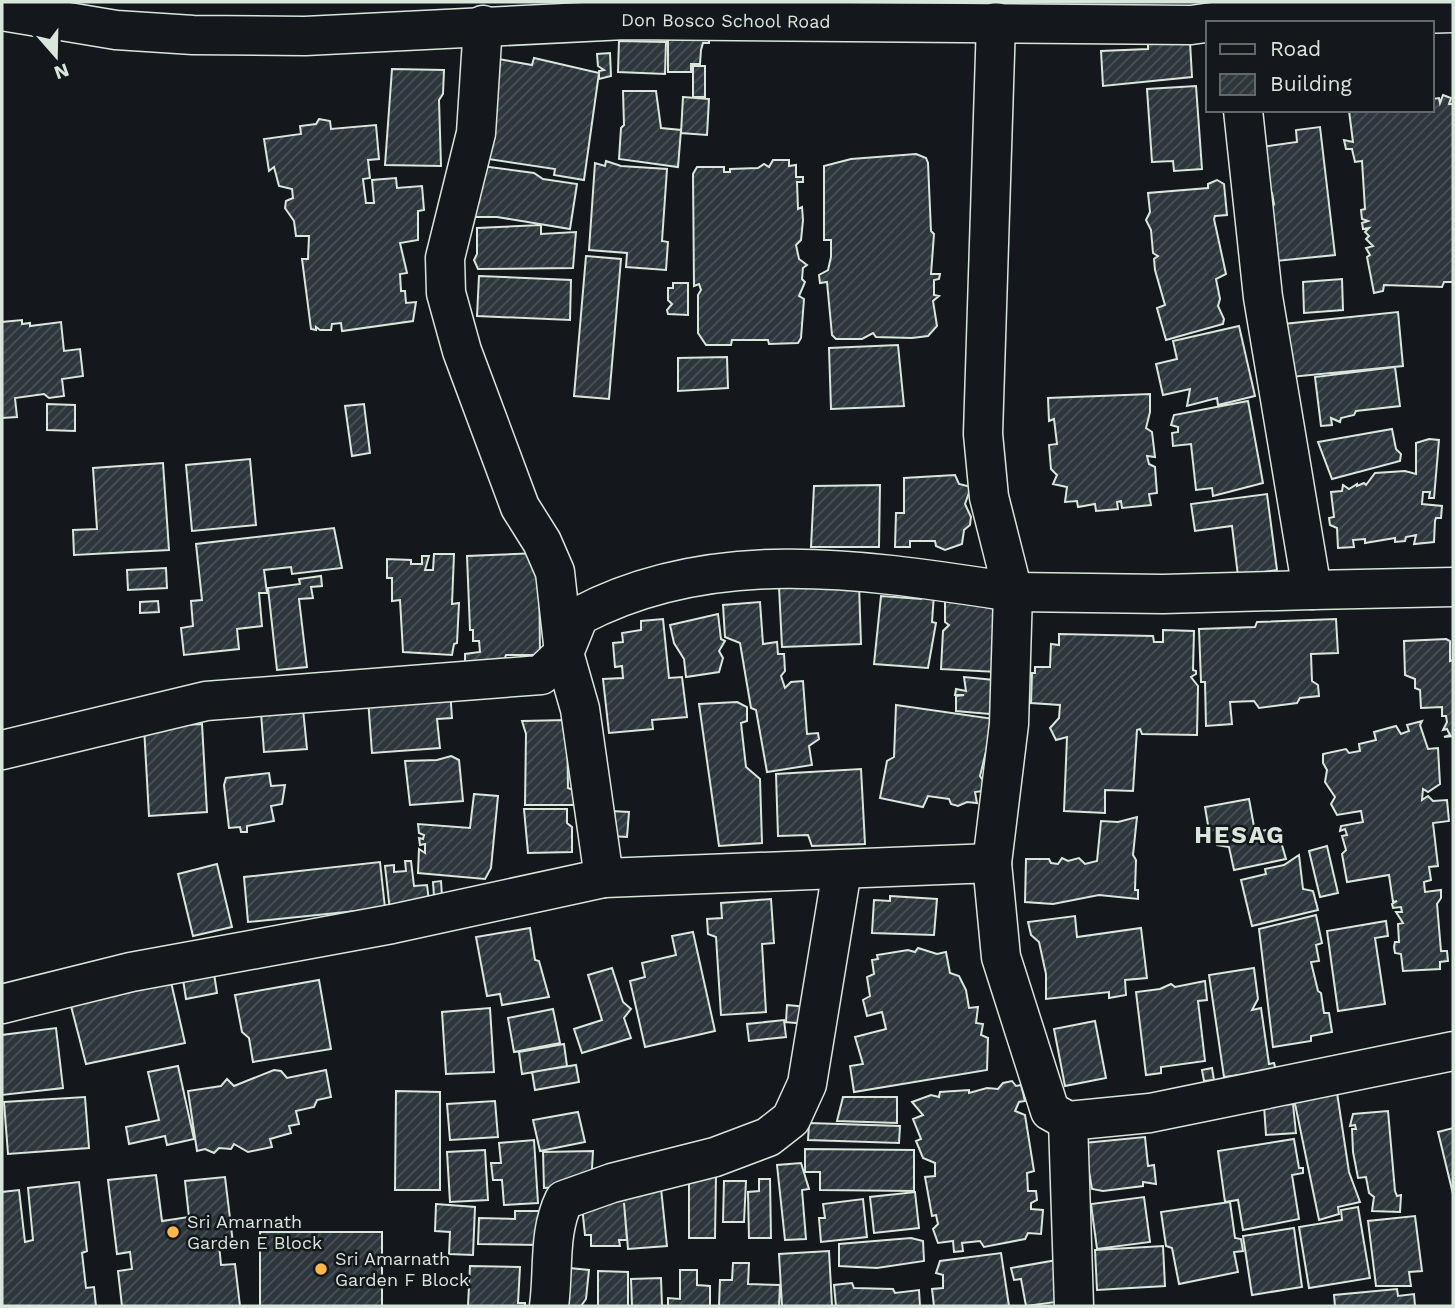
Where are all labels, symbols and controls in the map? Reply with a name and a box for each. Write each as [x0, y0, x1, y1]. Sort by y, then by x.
street label: Don Bosco School Road [621, 9, 831, 32]
north arrow [21, 21, 91, 91]
legend [1206, 21, 1434, 112]
text: Road [1270, 36, 1321, 61]
text: N [51, 58, 72, 85]
text: Building [1270, 71, 1352, 96]
district label: HESAG [1194, 821, 1286, 849]
place label: Sri Amarnath Garden E Block [187, 1211, 322, 1253]
marker: Sri Amarnath Garden E Block [165, 1224, 181, 1240]
place label: Sri Amarnath Garden F Block [335, 1248, 469, 1290]
marker: Sri Amarnath Garden F Block [313, 1261, 329, 1277]

